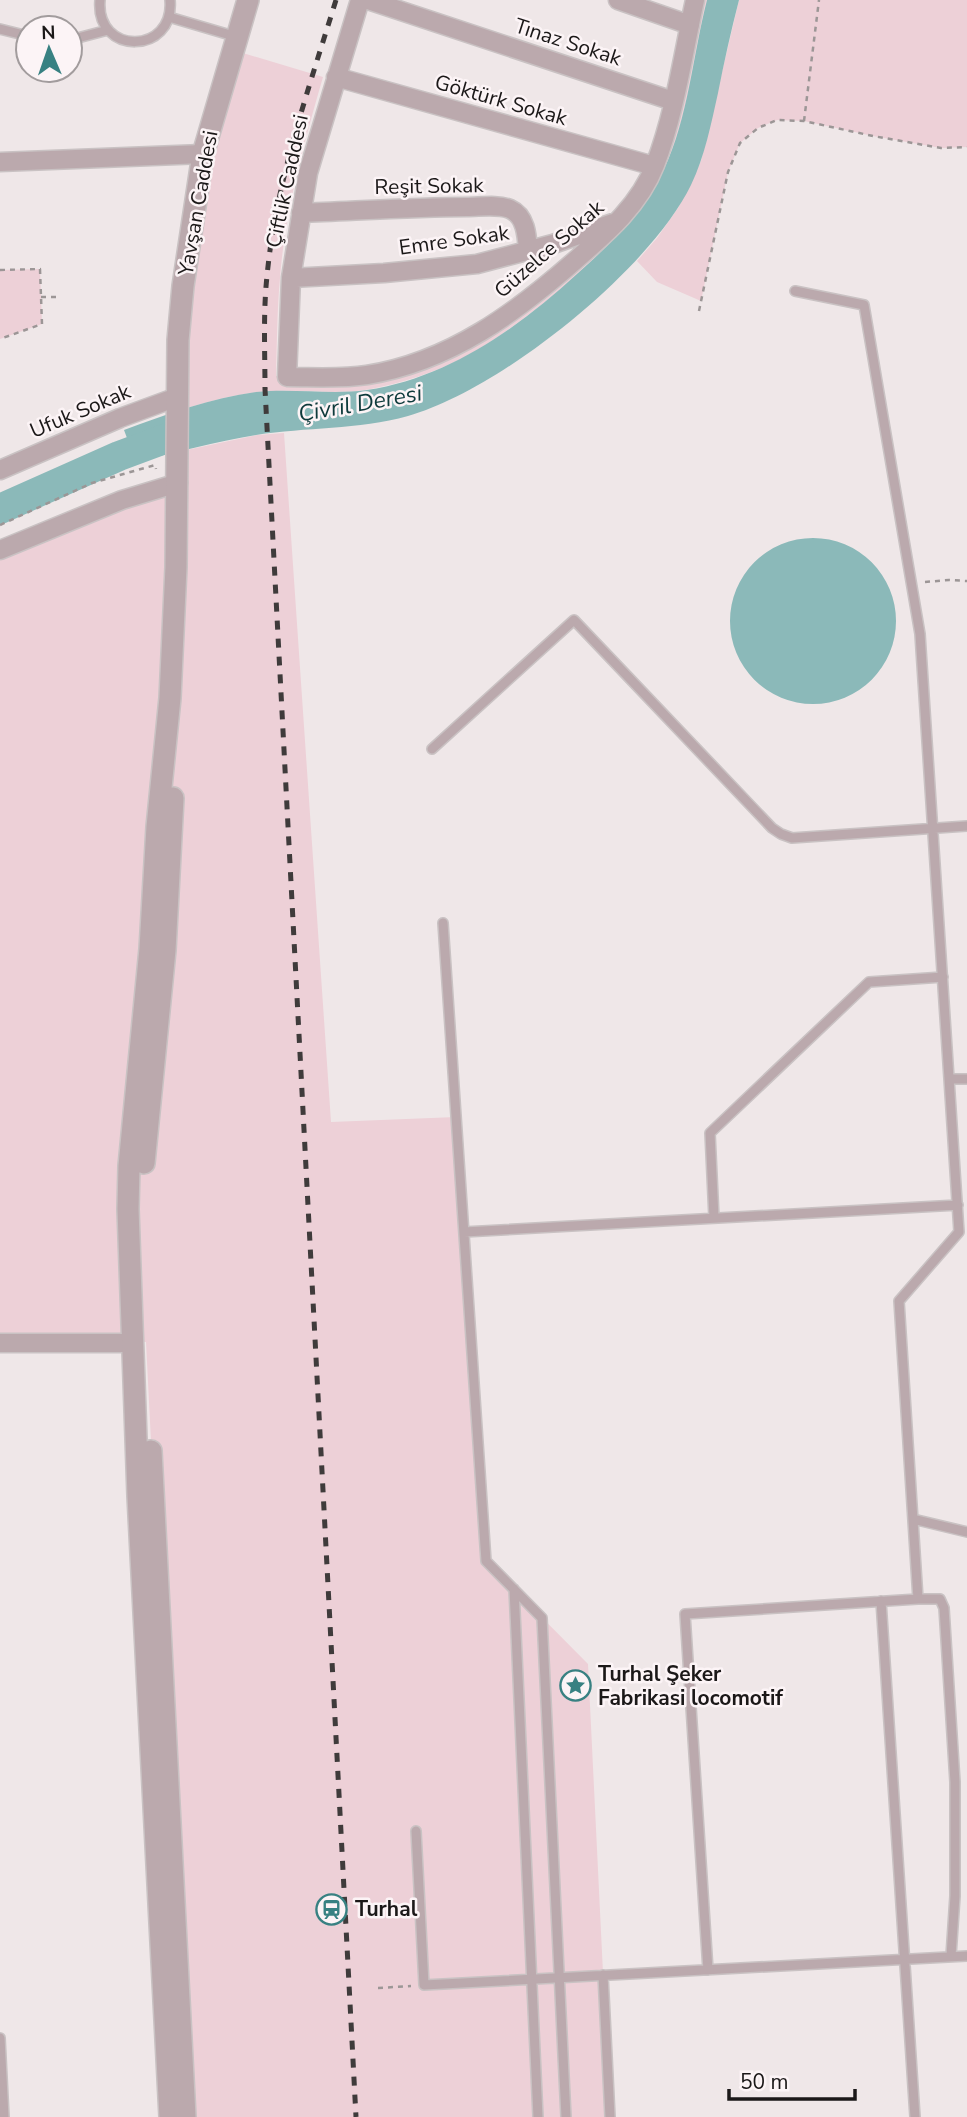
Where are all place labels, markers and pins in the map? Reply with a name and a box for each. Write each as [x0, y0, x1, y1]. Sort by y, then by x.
place label: Turhal Şeker Fabrikasi locomotif [598, 1660, 783, 1712]
place icon: Turhal Şeker Fabrikasi locomotif [558, 1669, 592, 1703]
station icon: Turhal [315, 1892, 349, 1926]
place label: Turhal [355, 1895, 418, 1923]

